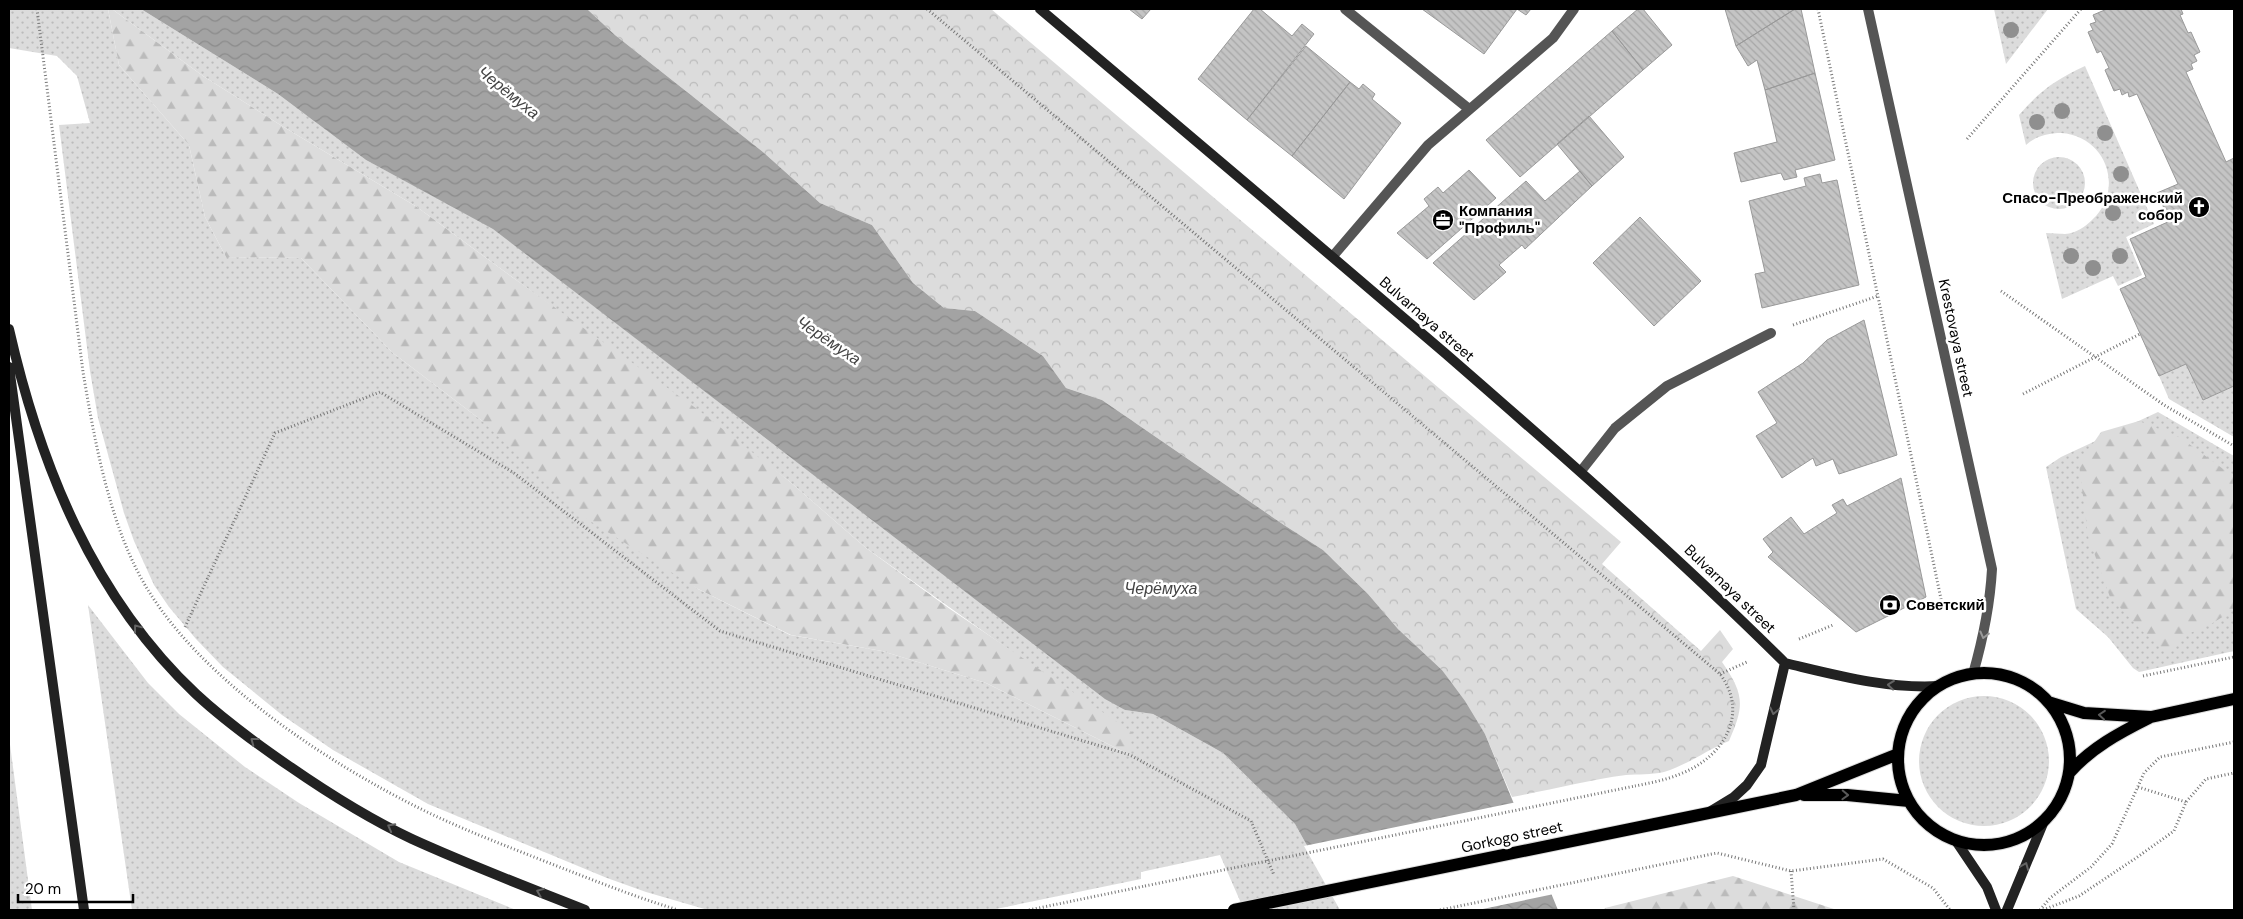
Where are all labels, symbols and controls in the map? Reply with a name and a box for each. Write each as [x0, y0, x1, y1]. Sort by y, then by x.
water label: Черёмуха [474, 61, 544, 124]
place label: Спасо-Преображенский собор [2002, 188, 2183, 225]
church icon: Спасо-Преображенский собор [2187, 195, 2211, 219]
place label: Компания "Профиль" [1459, 201, 1540, 238]
office icon: Компания "Профиль" [1431, 208, 1455, 232]
street label: Bulvarnaya street [1375, 272, 1479, 366]
street label: Krestovaya street [1934, 277, 1978, 399]
water label: Черёмуха [793, 311, 865, 370]
street label: Bulvarnaya street [1680, 540, 1780, 638]
water label: Черёмуха [1125, 578, 1198, 599]
bank icon: Советский [1878, 593, 1902, 617]
place label: Советский [1906, 595, 1985, 615]
one-way arrow [134, 624, 143, 634]
one-way arrow [1979, 630, 1990, 639]
one-way arrow [1886, 680, 1894, 691]
one-way arrow [1769, 706, 1780, 715]
one-way arrow [2098, 710, 2106, 721]
one-way arrow [250, 737, 259, 747]
one-way arrow [1841, 790, 1849, 801]
street label: Gorkogo street [1459, 816, 1565, 858]
one-way arrow [387, 824, 396, 834]
one-way arrow [2019, 862, 2030, 871]
scale bar [18, 872, 132, 904]
text: 20 m [25, 879, 61, 899]
one-way arrow [536, 888, 545, 898]

